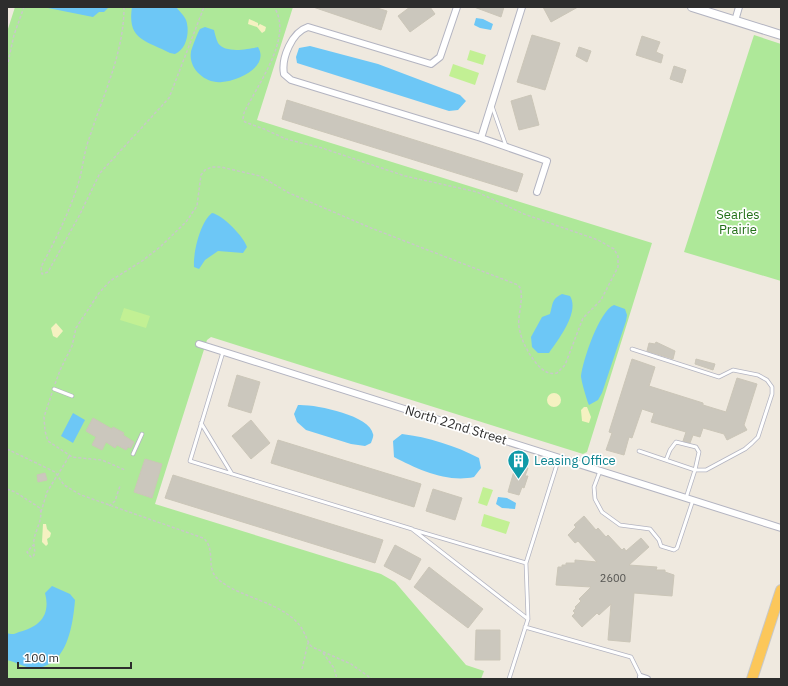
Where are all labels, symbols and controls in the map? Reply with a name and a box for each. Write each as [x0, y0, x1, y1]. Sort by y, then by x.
park label: Searles Prairie [716, 206, 760, 238]
street label: North 22nd Street [403, 401, 509, 449]
building icon: Leasing Office [506, 447, 532, 480]
place label: Leasing Office [534, 452, 616, 469]
house number: 2600 [600, 571, 626, 585]
scale bar [18, 644, 131, 670]
text: 100 m [24, 650, 59, 665]

